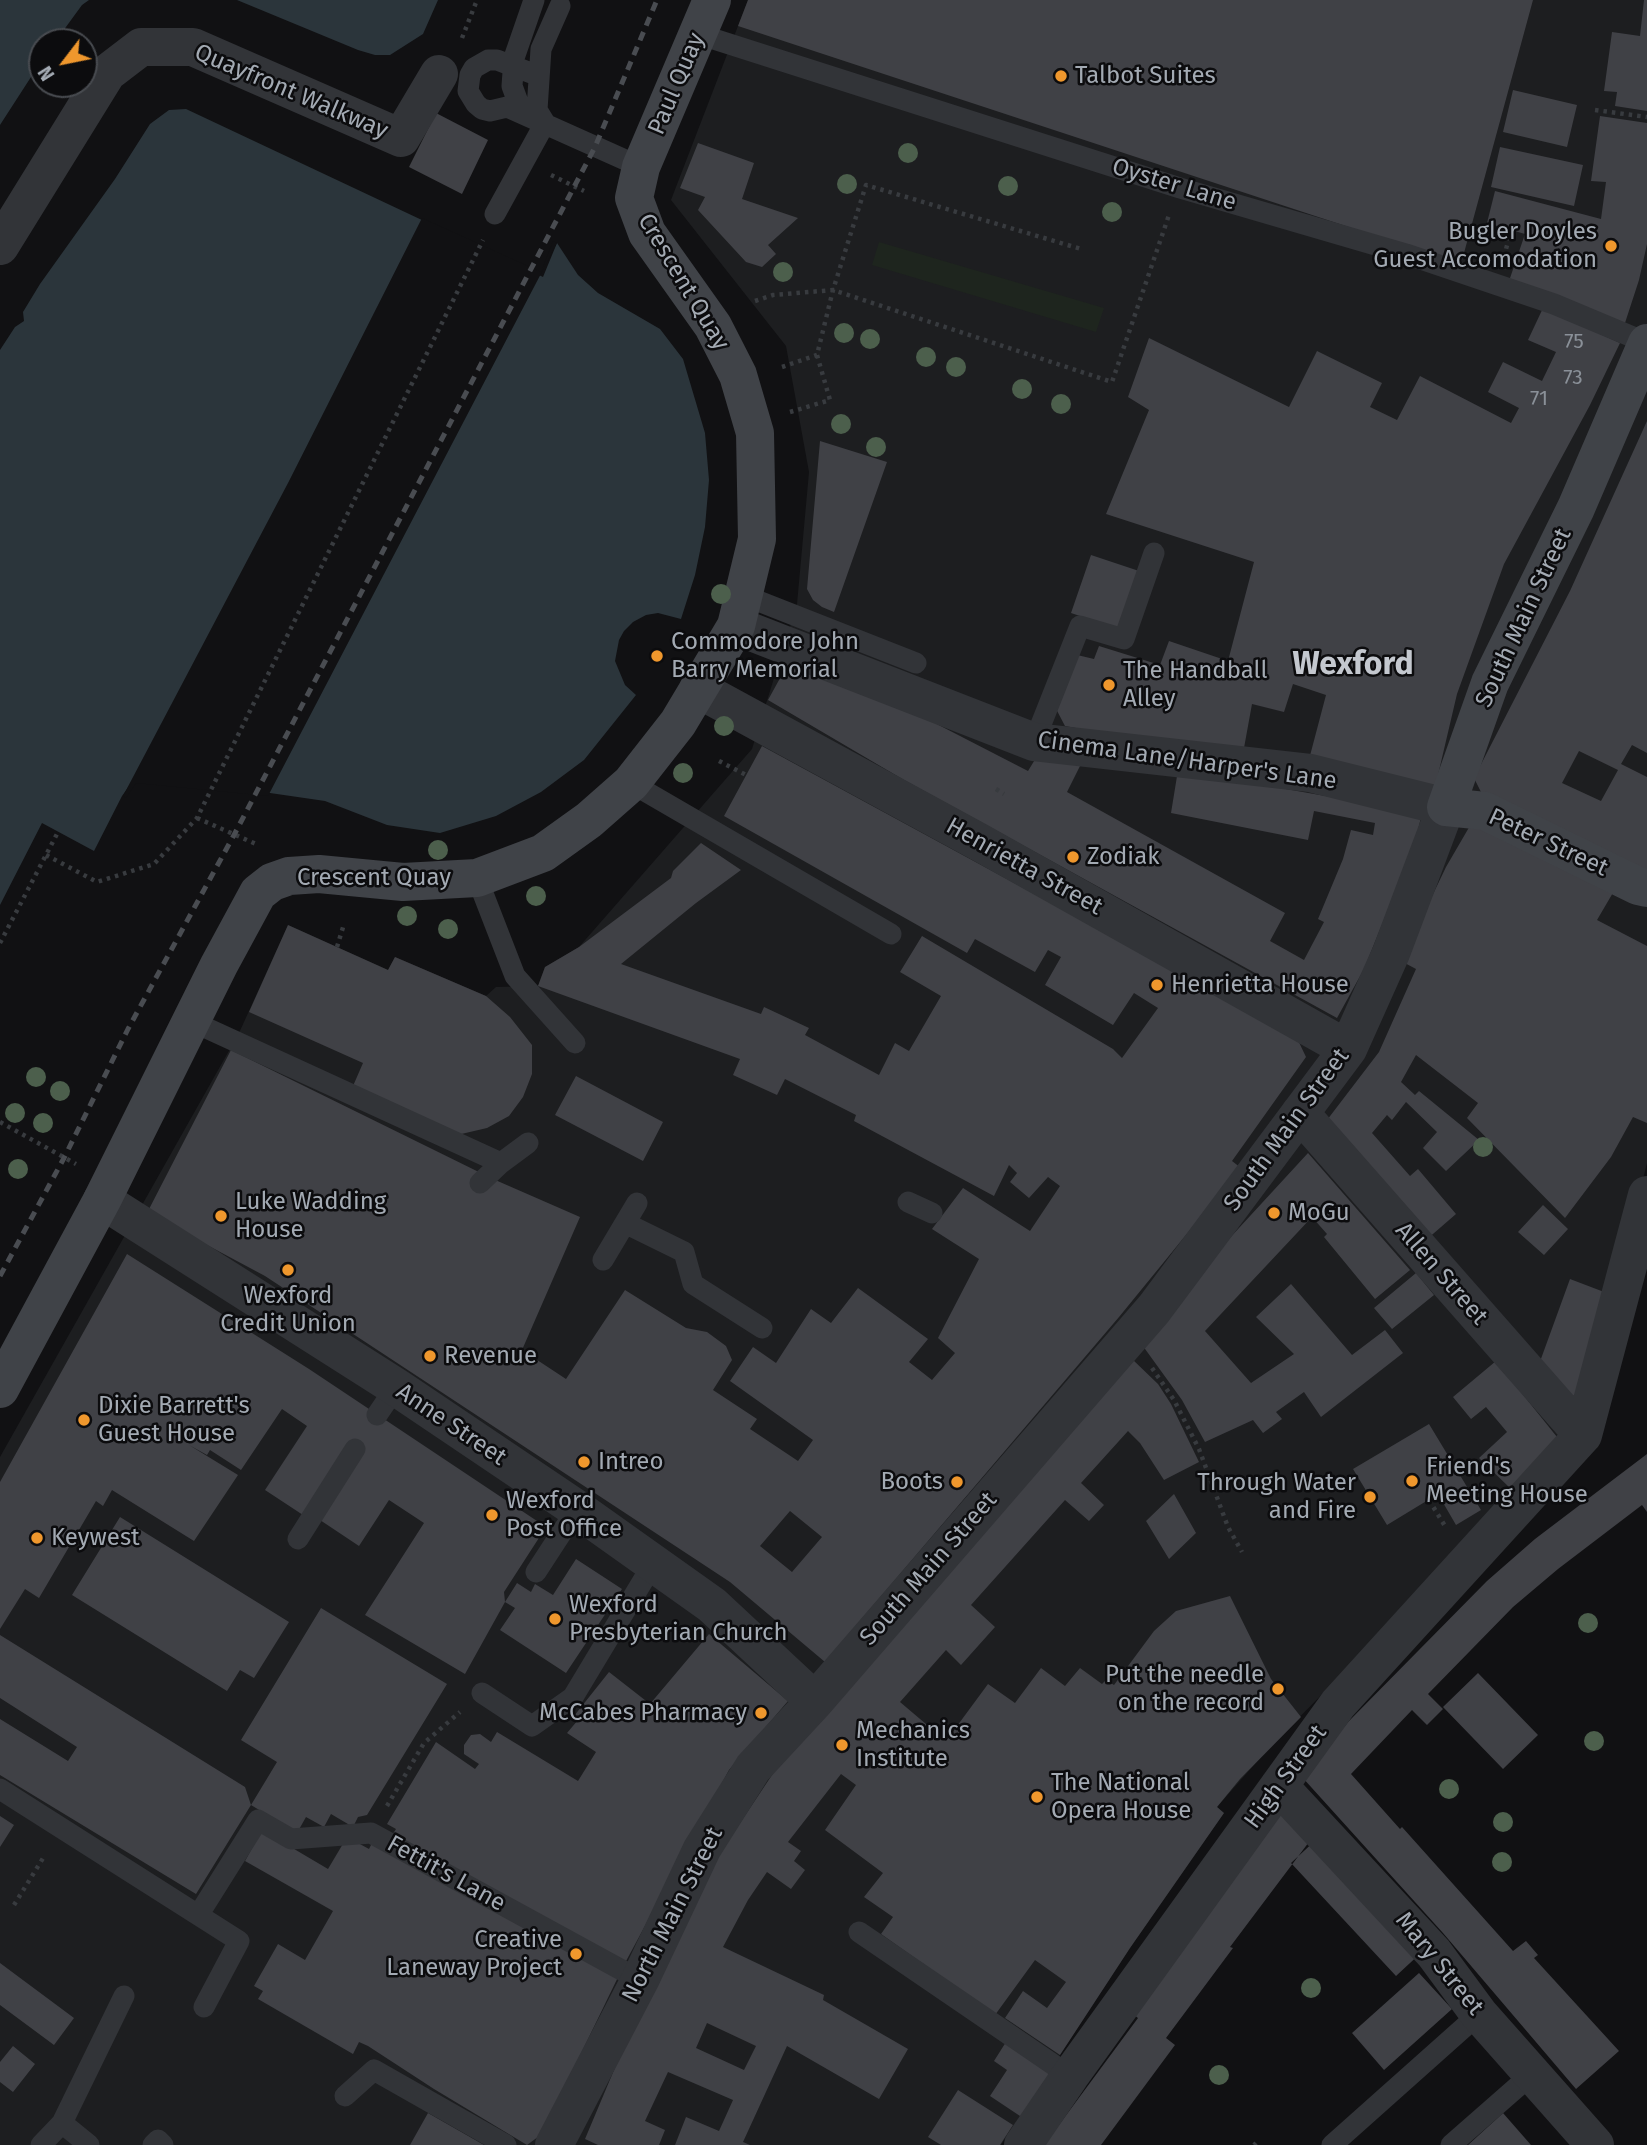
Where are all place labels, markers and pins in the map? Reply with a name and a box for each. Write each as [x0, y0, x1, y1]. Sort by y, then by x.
place label: Talbot Suites [1075, 62, 1216, 90]
marker: Talbot Suites [1053, 68, 1069, 84]
place label: Bugler Doyles Guest Accomodation [1373, 218, 1597, 274]
marker: Bugler Doyles Guest Accomodation [1603, 238, 1619, 254]
place label: Commodore John Barry Memorial [671, 628, 859, 684]
marker: Commodore John Barry Memorial [649, 648, 665, 664]
place label: The Handball Alley [1123, 657, 1268, 713]
marker: The Handball Alley [1101, 677, 1117, 693]
place label: Zodiak [1087, 843, 1159, 871]
marker: Zodiak [1065, 849, 1081, 865]
place label: Henrietta House [1171, 971, 1349, 999]
marker: Henrietta House [1149, 977, 1165, 993]
place label: Luke Wadding House [235, 1188, 386, 1244]
place label: MoGu [1288, 1199, 1350, 1227]
marker: MoGu [1266, 1205, 1282, 1221]
marker: Luke Wadding House [213, 1208, 229, 1224]
marker: Wexford Credit Union [280, 1262, 296, 1278]
place label: Wexford Credit Union [220, 1282, 356, 1338]
place label: Revenue [444, 1342, 537, 1370]
marker: Revenue [422, 1348, 438, 1364]
place label: Dixie Barrett's Guest House [98, 1392, 250, 1448]
marker: Dixie Barrett's Guest House [76, 1412, 92, 1428]
place label: Intreo [598, 1448, 663, 1476]
place label: Friend's Meeting House [1426, 1453, 1588, 1509]
marker: Intreo [576, 1454, 592, 1470]
place label: Boots [881, 1468, 943, 1496]
place label: Through Water and Fire [1197, 1469, 1356, 1525]
marker: Friend's Meeting House [1404, 1473, 1420, 1489]
marker: Boots [949, 1474, 965, 1490]
place label: Wexford Post Office [506, 1487, 622, 1543]
marker: Through Water and Fire [1362, 1489, 1378, 1505]
marker: Wexford Post Office [484, 1507, 500, 1523]
place label: Keywest [51, 1524, 140, 1552]
marker: Keywest [29, 1530, 45, 1546]
place label: Wexford Presbyterian Church [569, 1591, 787, 1647]
marker: Wexford Presbyterian Church [547, 1611, 563, 1627]
place label: Put the needle on the record [1105, 1661, 1264, 1717]
marker: Put the needle on the record [1270, 1681, 1286, 1697]
place label: McCabes Pharmacy [539, 1699, 747, 1727]
marker: McCabes Pharmacy [753, 1705, 769, 1721]
place label: Mechanics Institute [856, 1717, 970, 1773]
marker: Mechanics Institute [834, 1737, 850, 1753]
place label: The National Opera House [1051, 1769, 1191, 1825]
marker: The National Opera House [1029, 1789, 1045, 1805]
place label: Creative Laneway Project [386, 1926, 562, 1982]
marker: Creative Laneway Project [568, 1946, 584, 1962]

